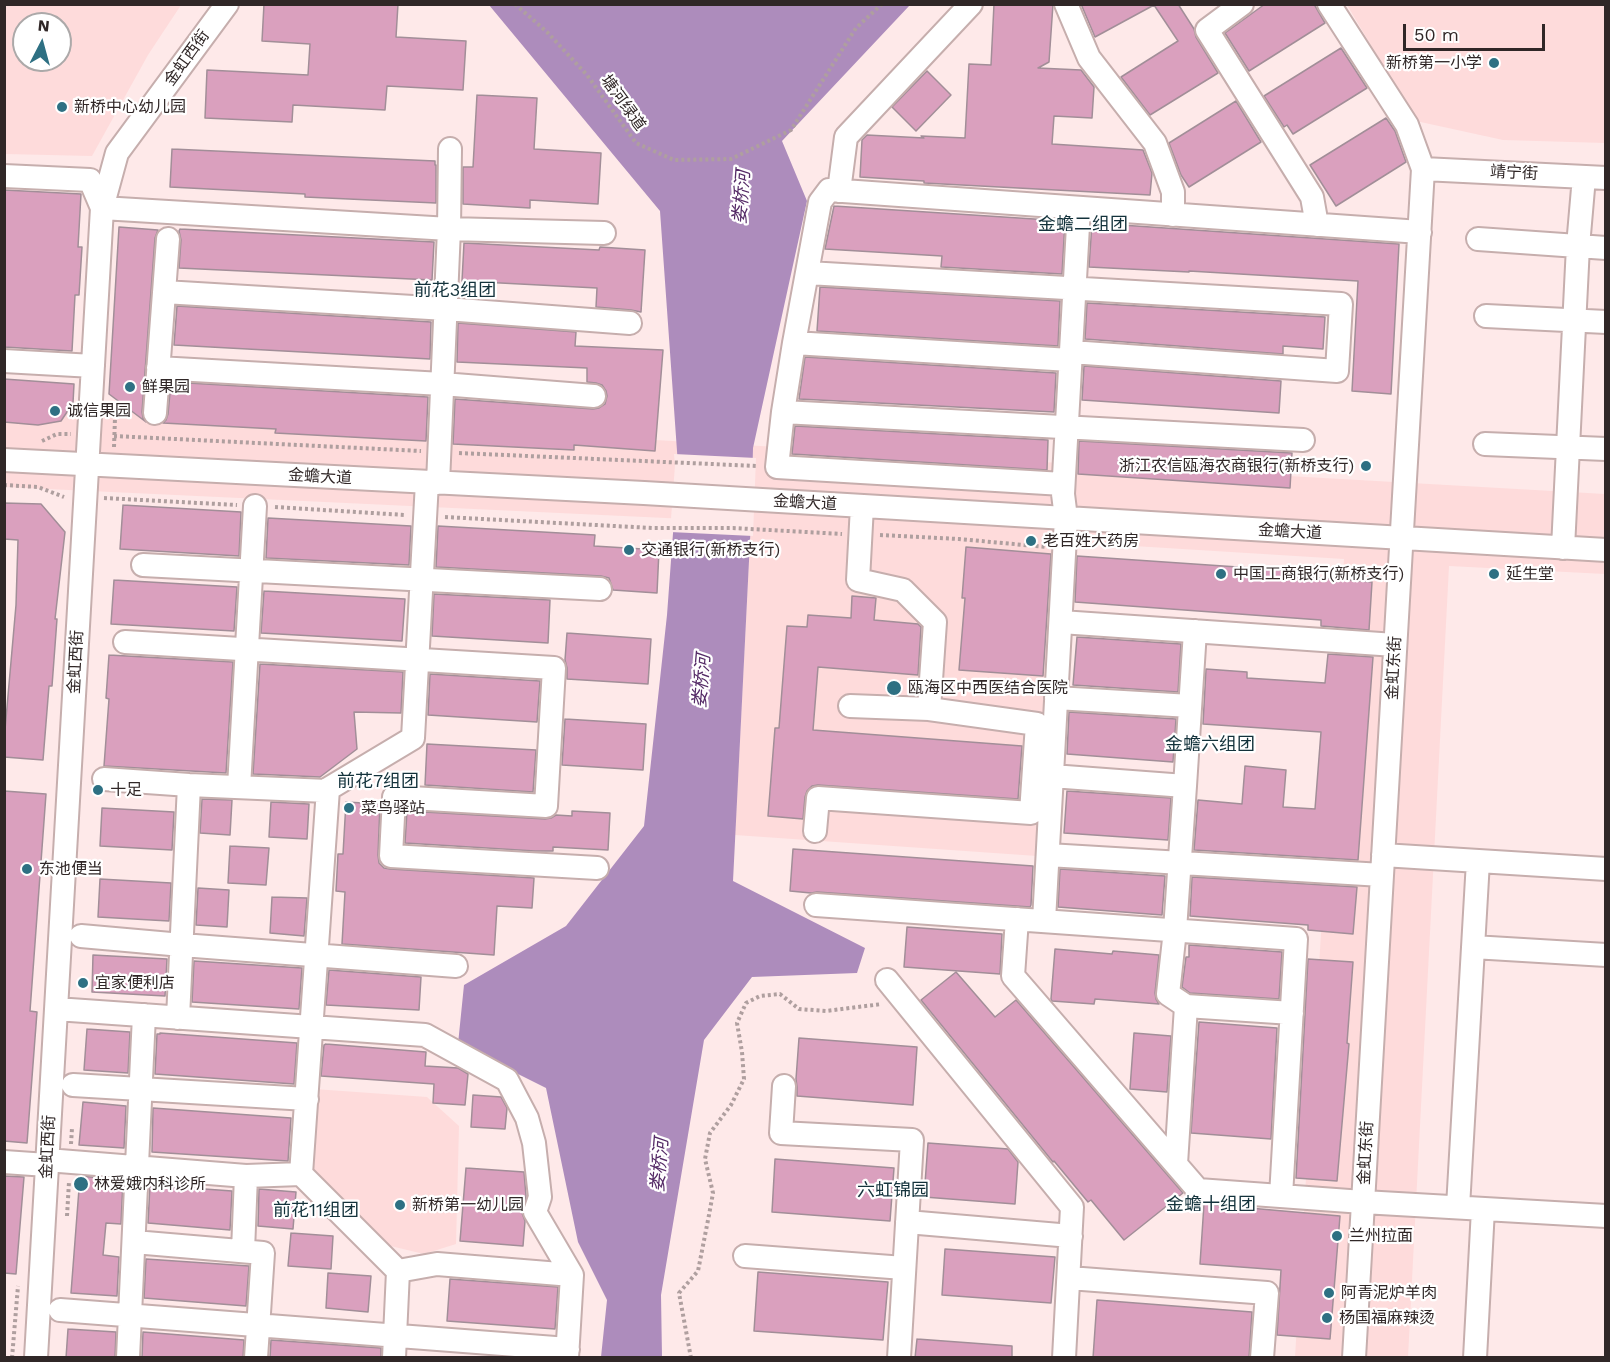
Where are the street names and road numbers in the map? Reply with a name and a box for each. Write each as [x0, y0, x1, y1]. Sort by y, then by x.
street label: 金虹西街 [160, 26, 214, 90]
street label: 塘河绿道 [596, 71, 650, 135]
street label: 靖宁街 [1490, 162, 1538, 184]
street label: 金蟾大道 [288, 466, 352, 488]
street label: 金蟾大道 [773, 492, 837, 514]
street label: 金蟾大道 [1258, 521, 1322, 543]
street label: 金虹西街 [65, 630, 87, 694]
street label: 金虹东街 [1383, 636, 1405, 700]
street label: 金虹西街 [37, 1115, 59, 1179]
street label: 金虹东街 [1355, 1121, 1377, 1185]

